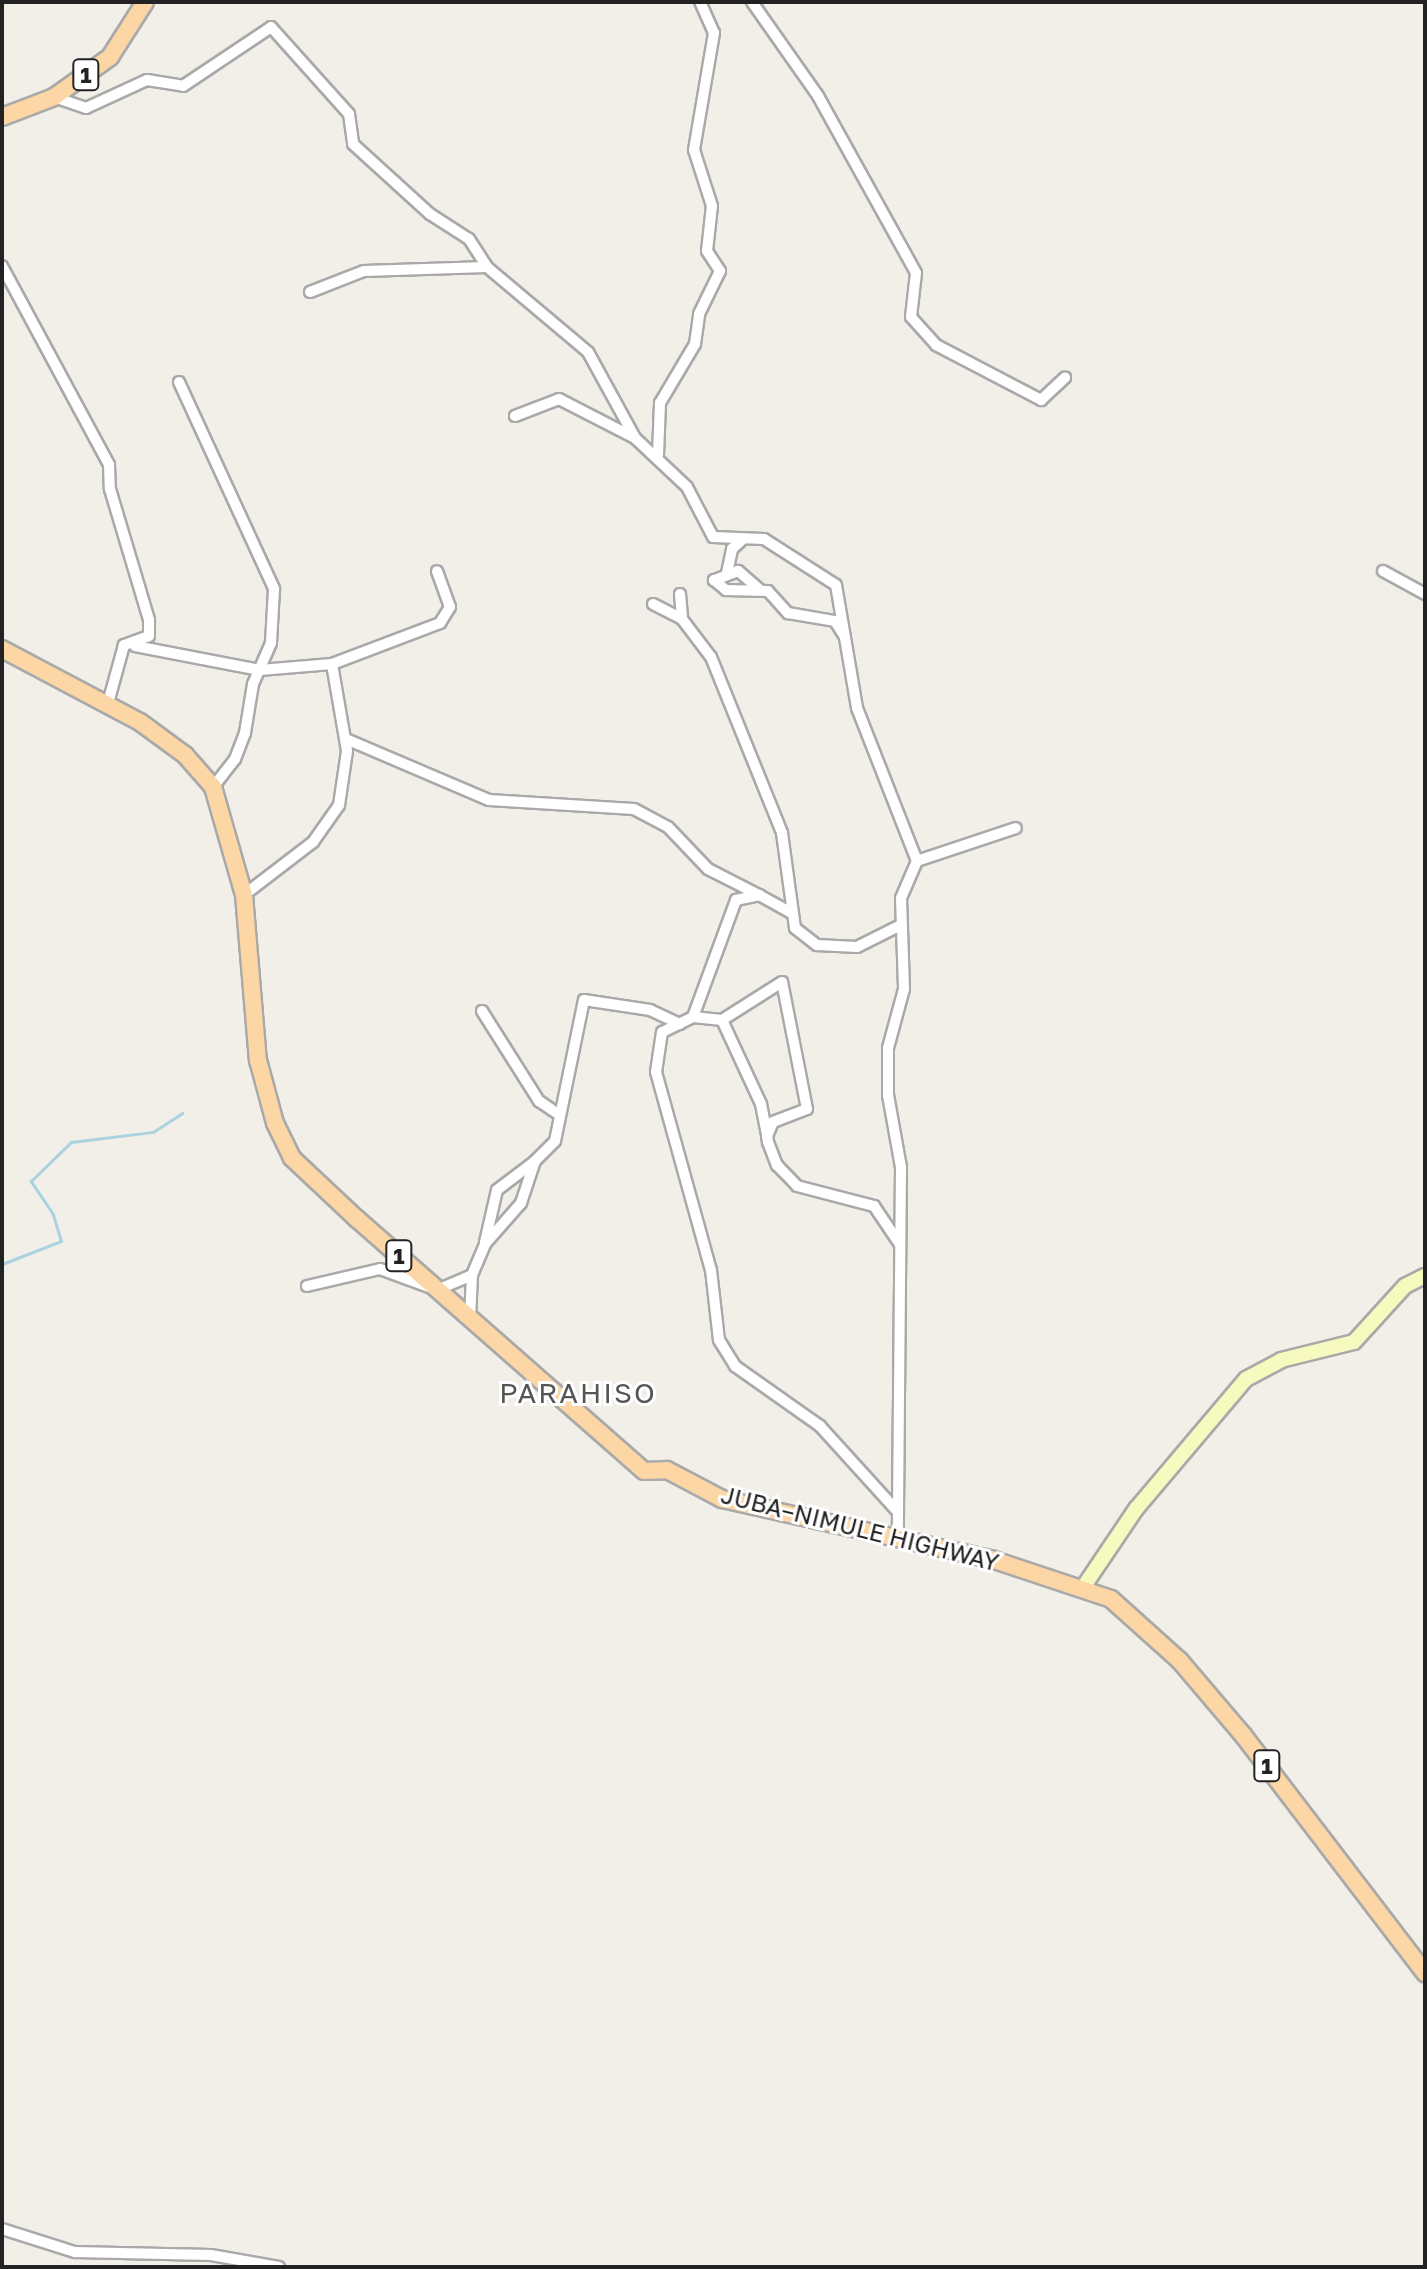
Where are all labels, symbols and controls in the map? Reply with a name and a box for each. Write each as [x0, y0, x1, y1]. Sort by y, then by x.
road number: 1 [72, 57, 100, 93]
road number: 1 [385, 1238, 413, 1274]
district label: PARAHISO [499, 1376, 657, 1410]
street label: JUBA–NIMULE HIGHWAY [718, 1480, 1002, 1576]
road number: 1 [1253, 1748, 1281, 1784]

